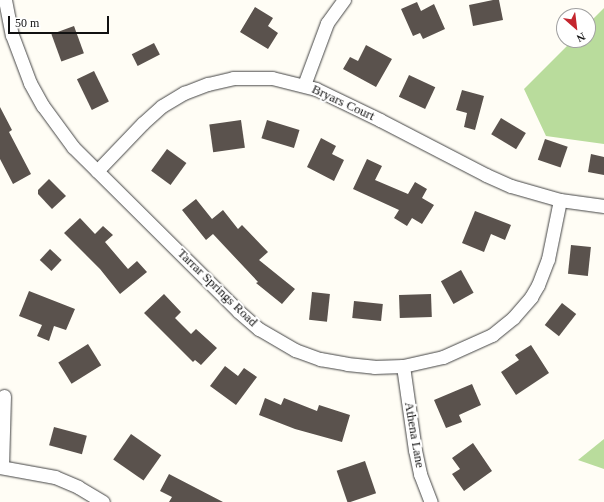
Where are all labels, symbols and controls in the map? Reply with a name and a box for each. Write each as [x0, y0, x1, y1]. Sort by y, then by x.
scale bar [10, 8, 111, 34]
north arrow [556, 8, 596, 48]
text: 50 m [15, 16, 39, 30]
text: N [575, 31, 587, 45]
street label: Bryars Court [309, 82, 377, 124]
street label: Tarrar Springs Road [174, 246, 260, 330]
street label: Athena Lane [401, 401, 427, 469]

